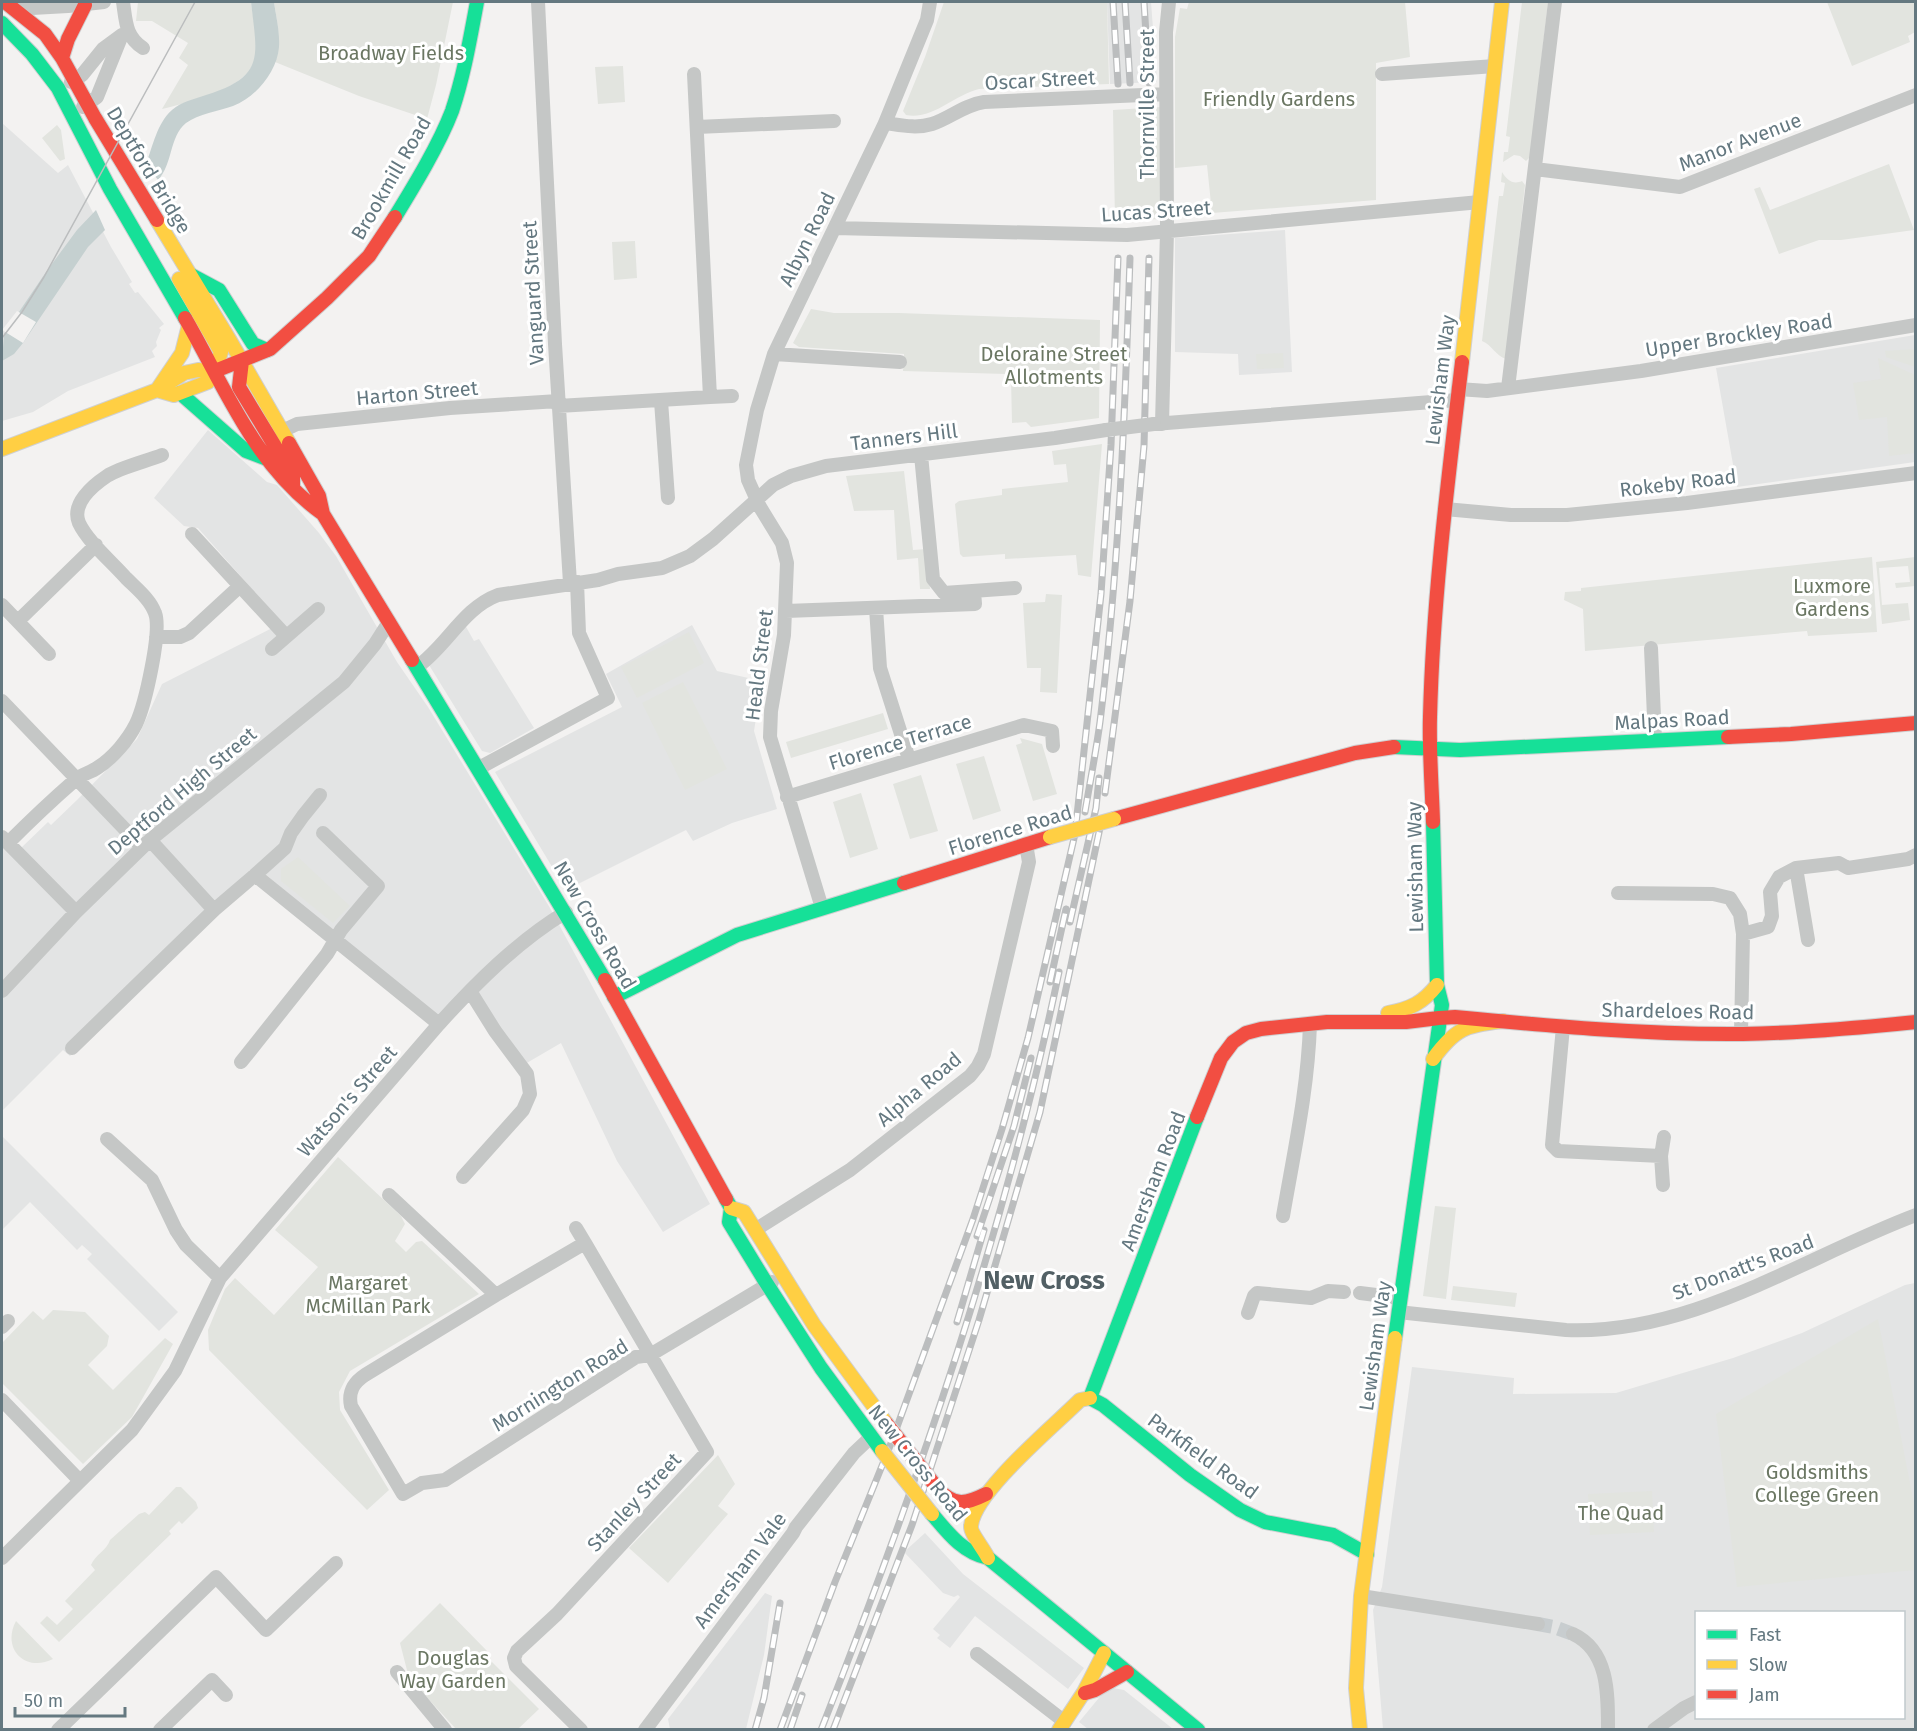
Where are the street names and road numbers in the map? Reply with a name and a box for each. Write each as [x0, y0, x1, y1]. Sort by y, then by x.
street label: Thornville Street [1135, 28, 1159, 179]
street label: Oscar Street [984, 65, 1097, 95]
street label: Deptford Bridge [102, 102, 196, 238]
street label: Manor Avenue [1675, 108, 1805, 176]
street label: Brookmill Road [346, 112, 436, 244]
street label: Albyn Road [774, 188, 840, 290]
street label: Lucas Street [1100, 195, 1213, 227]
street label: Vanguard Street [517, 220, 549, 366]
street label: Upper Brockley Road [1644, 308, 1834, 362]
street label: Lewisham Way [1420, 313, 1460, 447]
street label: Harton Street [355, 376, 480, 410]
street label: Tanners Hill [849, 419, 959, 455]
street label: Rokeby Road [1618, 464, 1738, 502]
street label: Heald Street [740, 607, 778, 722]
street label: Malpas Road [1614, 705, 1730, 735]
street label: Florence Terrace [826, 709, 974, 775]
street label: Deptford High Street [103, 721, 262, 860]
street label: Florence Road [945, 800, 1075, 860]
street label: Lewisham Way [1402, 801, 1428, 933]
street label: New Cross Road [549, 857, 641, 993]
street label: Shardeloes Road [1602, 998, 1754, 1024]
street label: Watson's Street [292, 1040, 402, 1162]
street label: Alpha Road [872, 1047, 966, 1131]
street label: Amersham Road [1115, 1108, 1191, 1254]
street label: St Donatt's Road [1669, 1229, 1817, 1305]
street label: Lewisham Way [1354, 1279, 1396, 1413]
street label: Mornington Road [487, 1333, 633, 1437]
street label: New Cross Road [863, 1400, 973, 1526]
street label: Parkfield Road [1143, 1408, 1263, 1504]
street label: Stanley Street [582, 1447, 686, 1556]
street label: Amersham Vale [689, 1507, 791, 1633]

